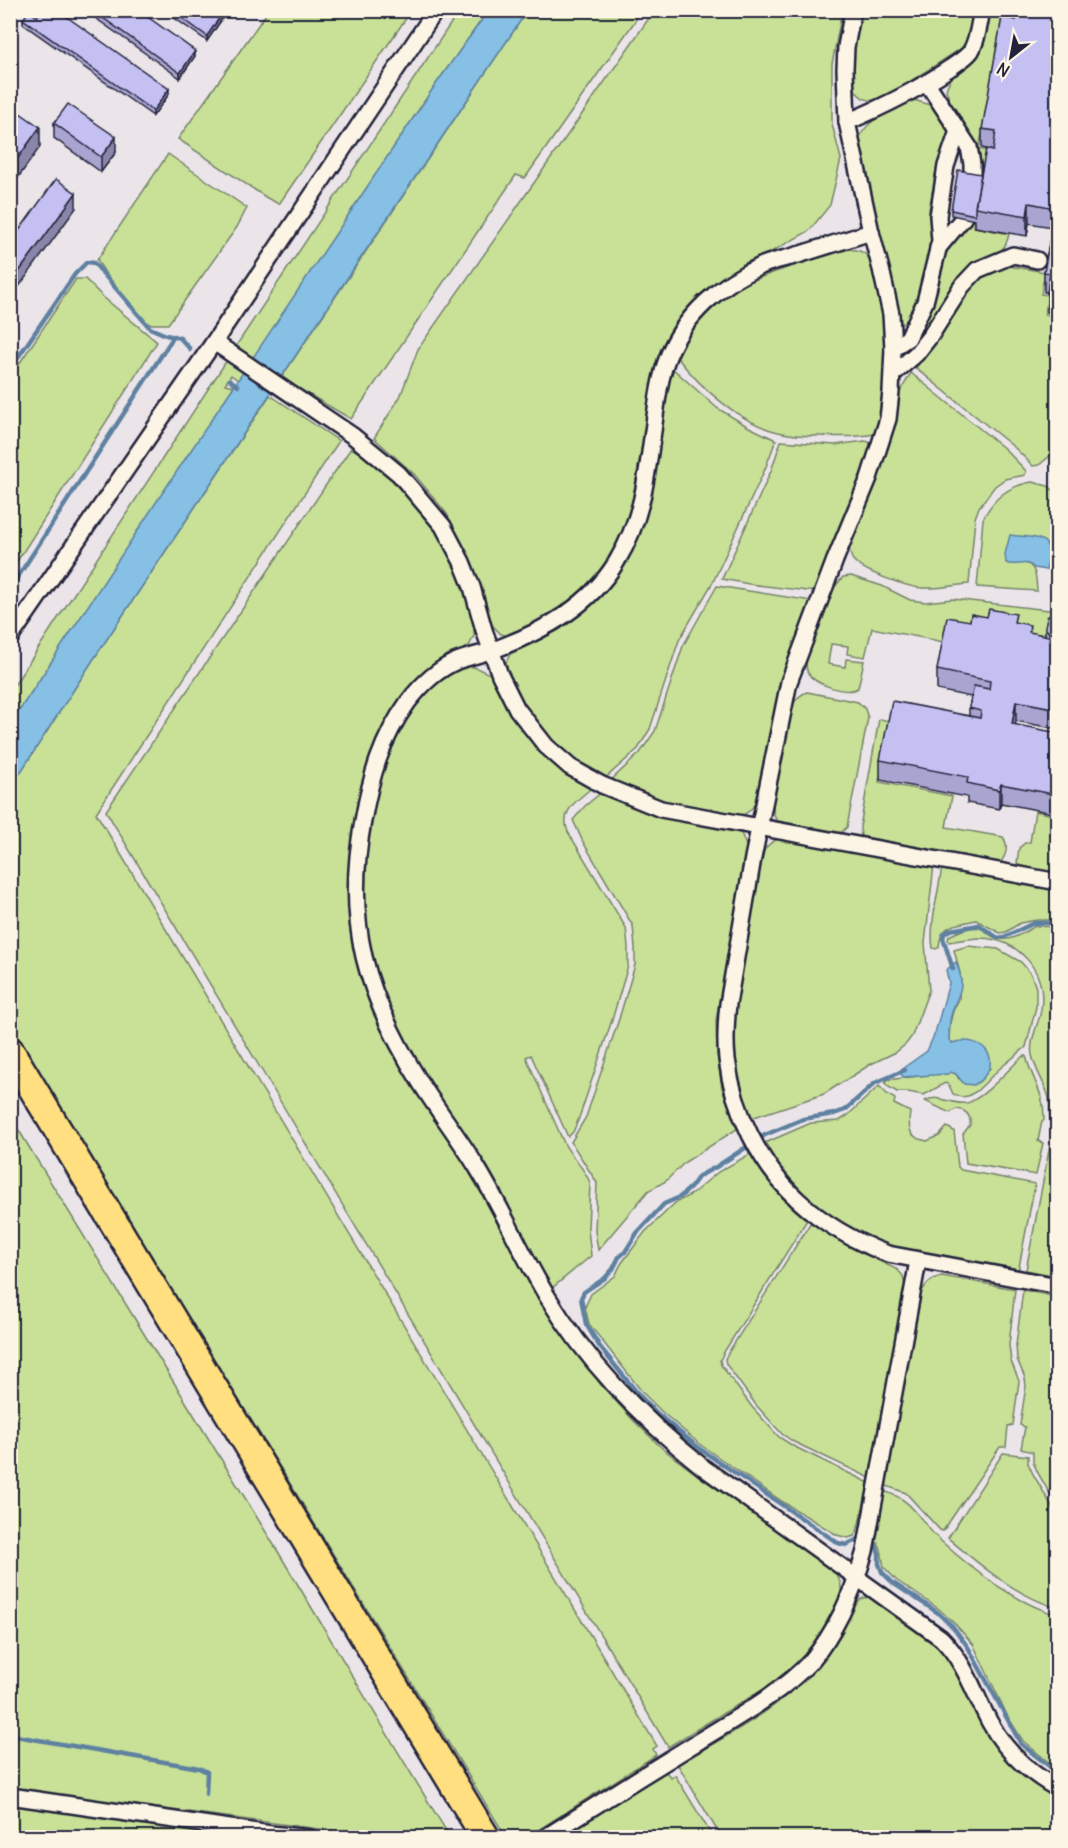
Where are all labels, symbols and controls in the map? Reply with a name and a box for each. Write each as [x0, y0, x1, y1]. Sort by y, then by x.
north arrow [981, 27, 1041, 87]
text: N [993, 58, 1013, 81]

